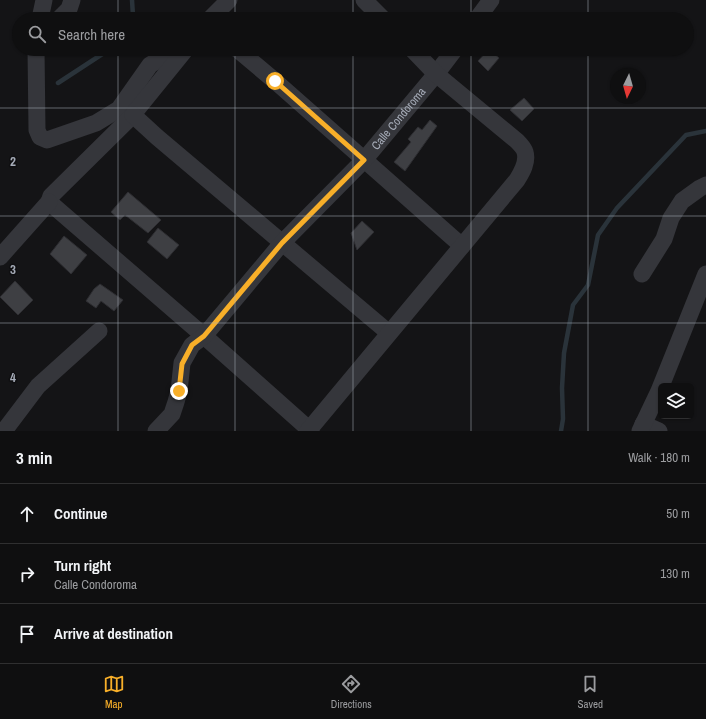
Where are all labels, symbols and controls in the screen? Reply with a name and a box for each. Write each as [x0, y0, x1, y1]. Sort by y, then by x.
search box [12, 12, 694, 56]
icon: search [26, 23, 48, 45]
text: Search here [58, 24, 125, 45]
north arrow [610, 68, 646, 104]
route start [266, 72, 284, 90]
street label: Calle Condoroma [368, 84, 430, 153]
text: 2 [10, 153, 16, 170]
text: 3 [10, 261, 16, 278]
text: 4 [10, 369, 16, 386]
route end [170, 382, 188, 400]
map controls [658, 383, 694, 419]
button: layers [658, 383, 694, 419]
text: 3 min [16, 446, 52, 469]
text: Walk · 180 m [628, 449, 690, 466]
icon: ahead [16, 503, 38, 525]
text: Continue [54, 503, 107, 524]
text: 50 m [666, 505, 690, 522]
text: Turn right [54, 555, 111, 576]
icon: right [16, 563, 38, 585]
text: 130 m [660, 565, 690, 582]
text: Calle Condoroma [54, 576, 137, 593]
icon: arrive [16, 623, 38, 645]
text: Arrive at destination [54, 623, 173, 644]
tab: Map [103, 673, 125, 711]
tab: Directions [331, 673, 372, 711]
tab: Saved [578, 673, 603, 711]

